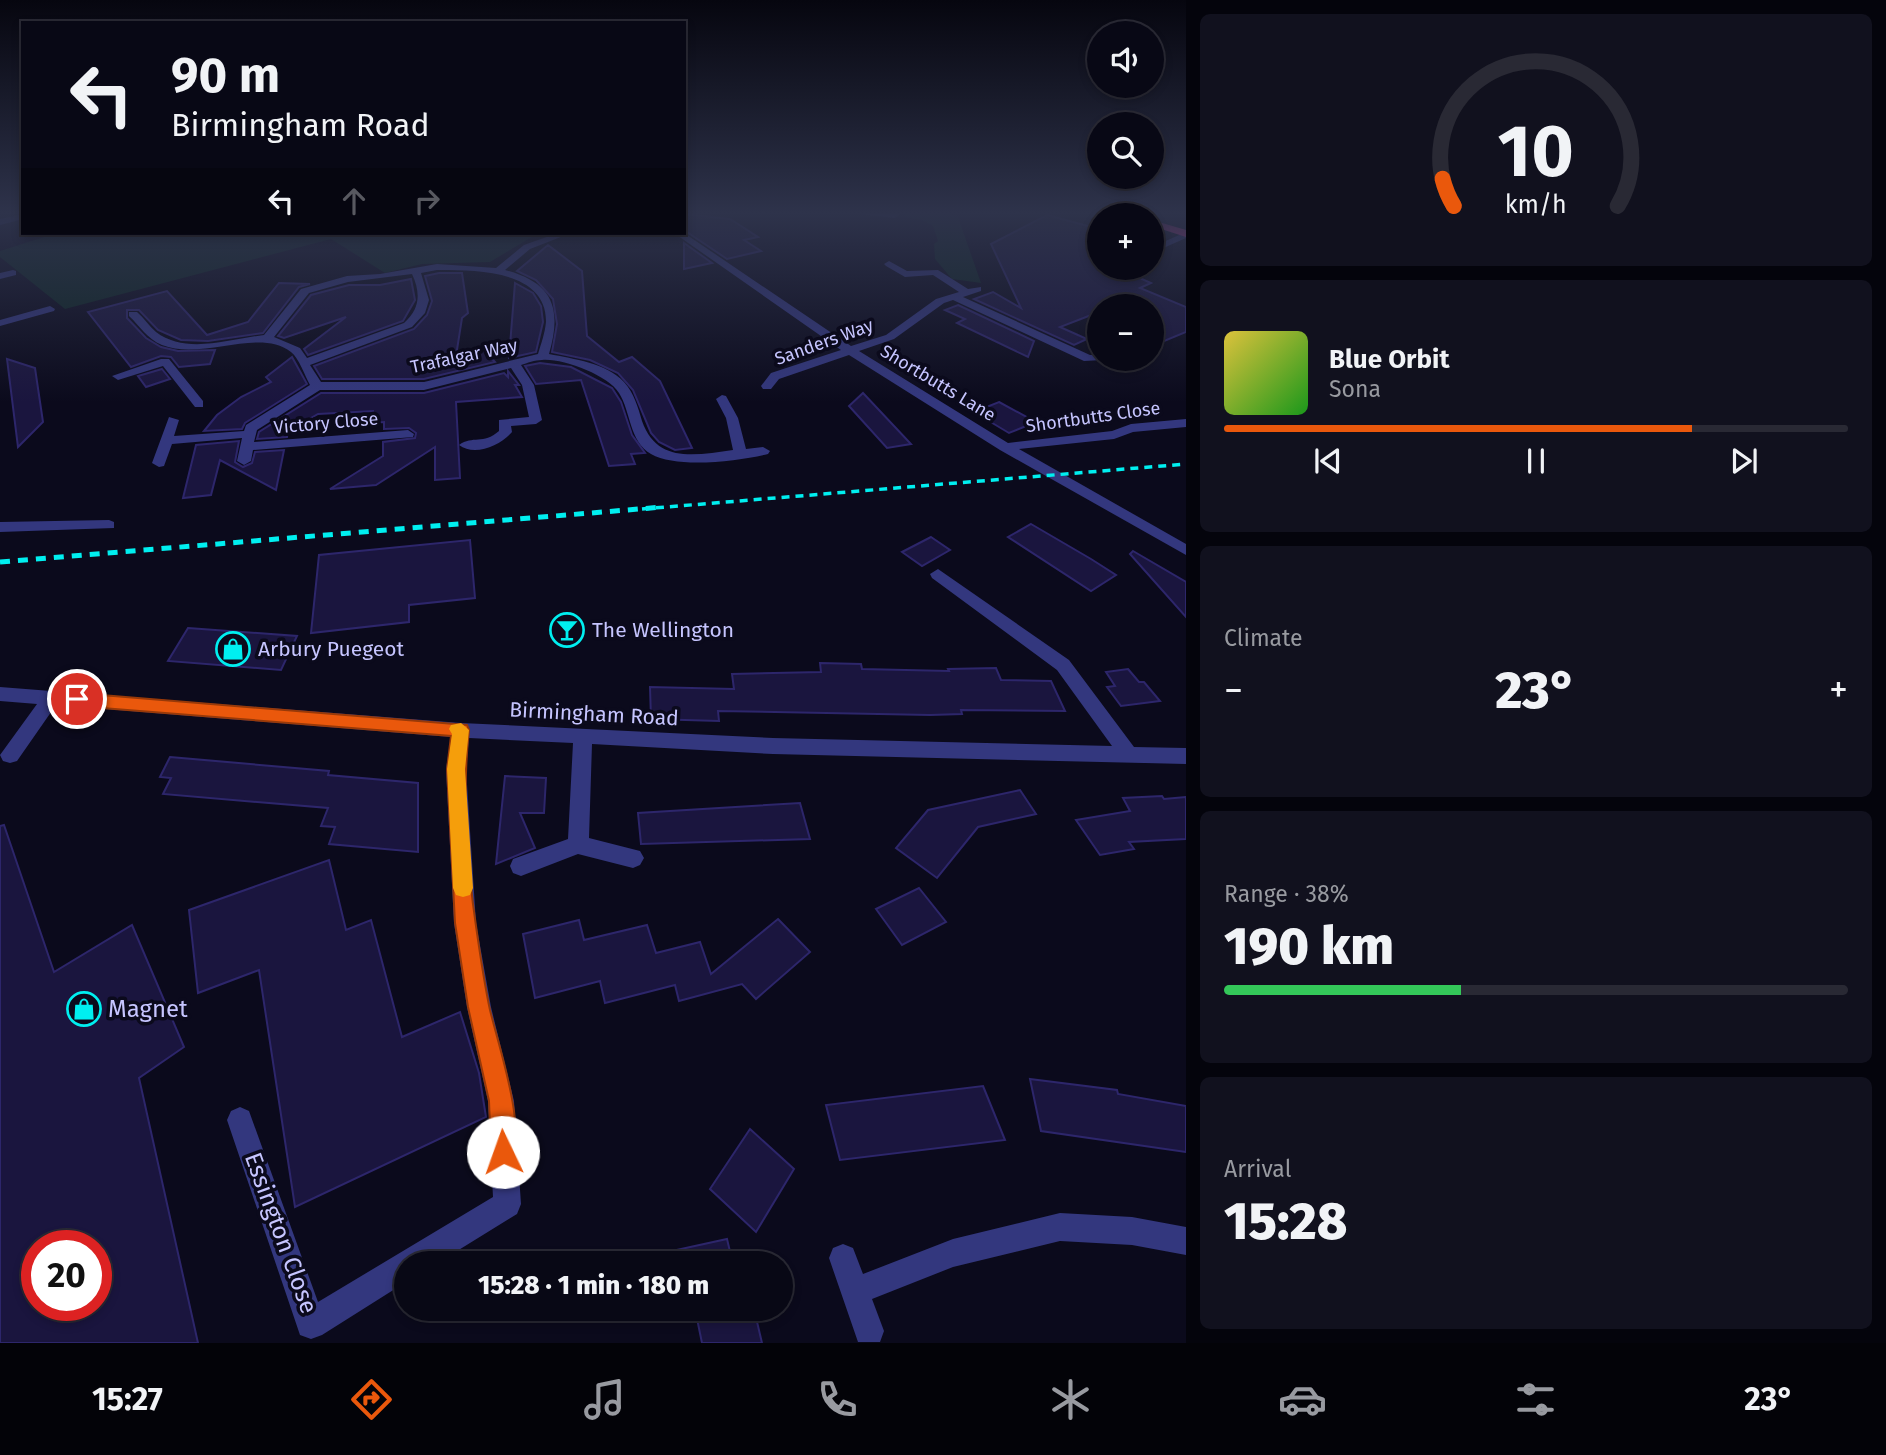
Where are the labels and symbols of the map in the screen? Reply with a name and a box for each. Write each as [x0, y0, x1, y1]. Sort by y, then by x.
street label: Sanders Way [772, 314, 876, 370]
street label: Trafalgar Way [409, 334, 520, 378]
street label: Shortbutts Lane [876, 340, 1000, 426]
street label: Shortbutts Close [1024, 397, 1162, 437]
street label: Victory Close [273, 407, 379, 439]
bar icon: The Wellington [548, 611, 586, 649]
place label: The Wellington [592, 617, 734, 643]
shop icon: Arbury Puegeot [214, 630, 252, 668]
place label: Arbury Puegeot [258, 636, 404, 662]
pin [47, 669, 107, 729]
street label: Birmingham Road [509, 697, 679, 731]
shop icon: Magnet [65, 990, 103, 1028]
place label: Magnet [108, 995, 188, 1023]
position arrow [466, 1115, 540, 1189]
street label: Essington Close [239, 1149, 323, 1317]
speed limit sign: 20 [21, 1230, 112, 1321]

